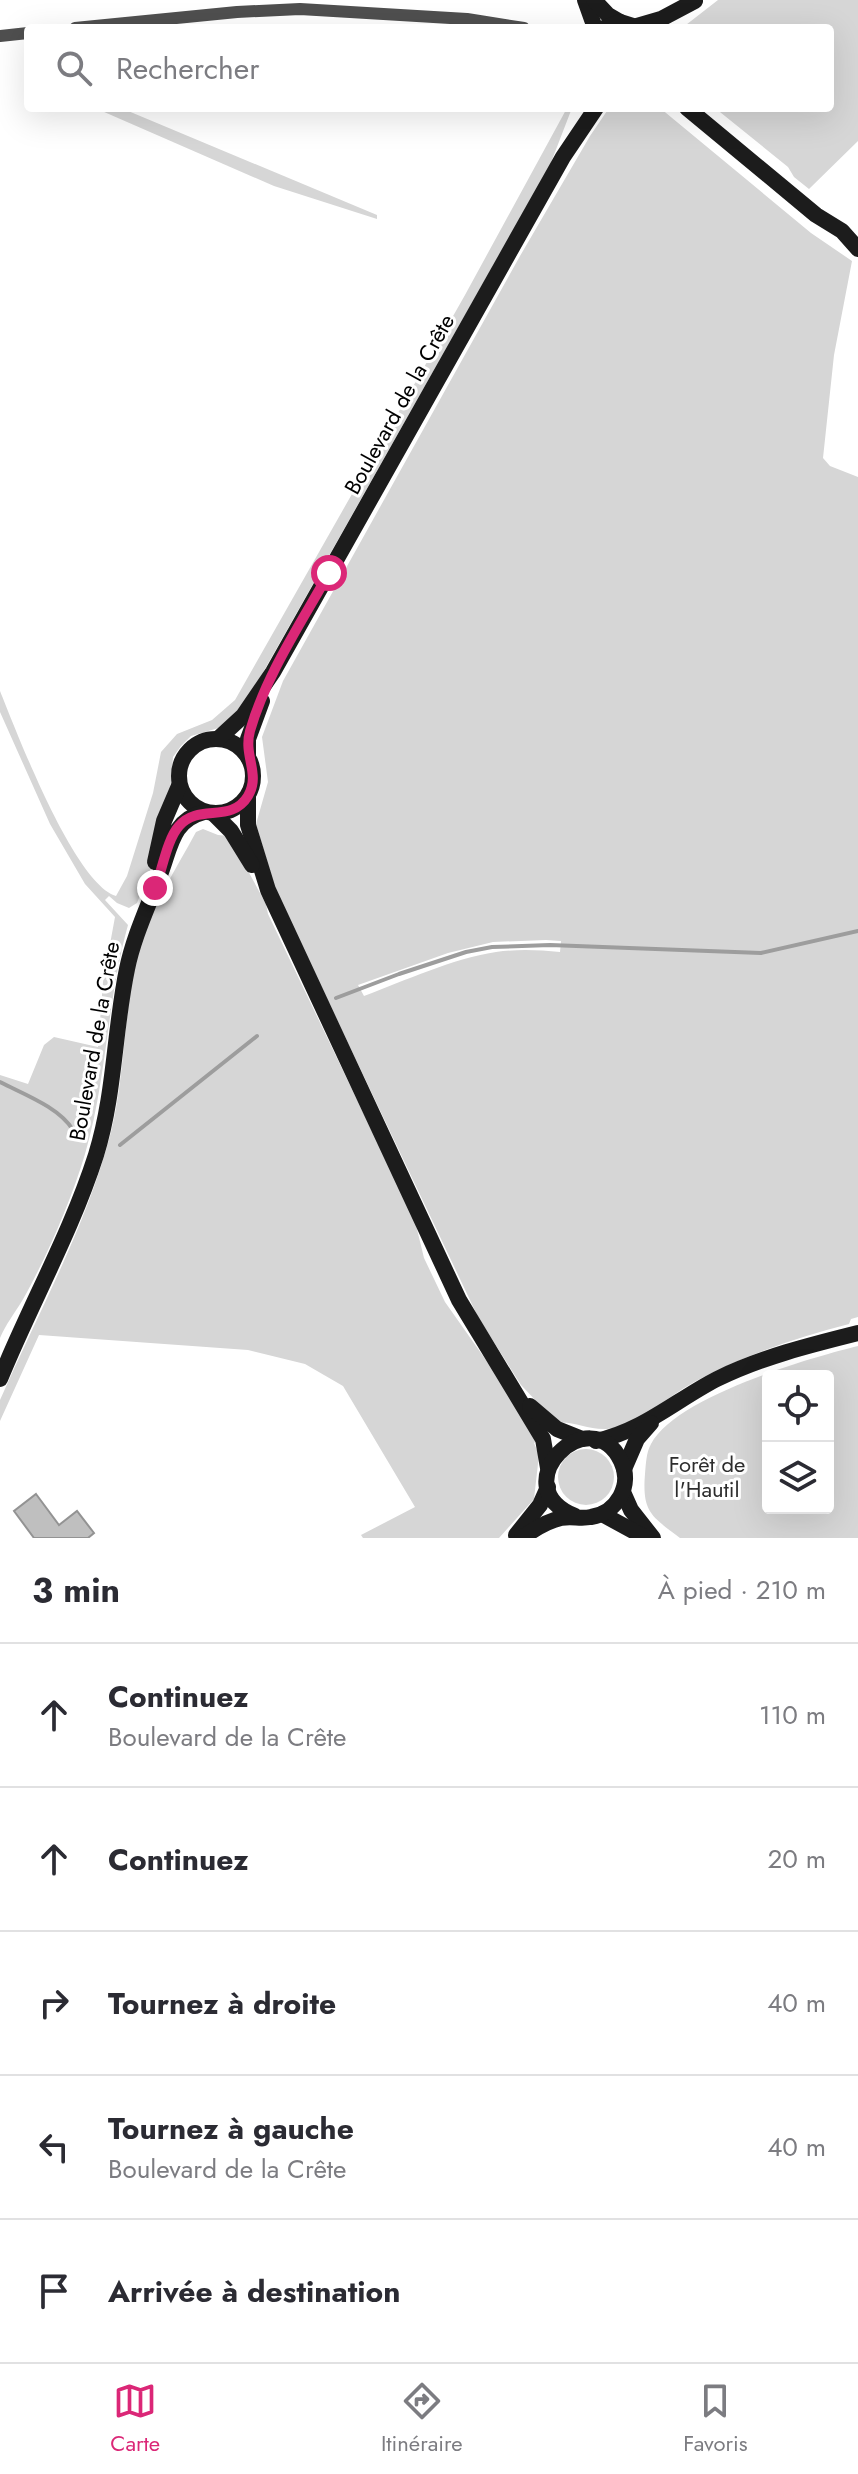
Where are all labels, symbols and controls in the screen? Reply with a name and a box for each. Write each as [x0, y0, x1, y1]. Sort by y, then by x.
search box [24, 24, 834, 112]
icon: search [52, 46, 96, 90]
text: Rechercher [116, 47, 259, 90]
street label: Boulevard de la Crête [336, 308, 462, 500]
route start [311, 555, 347, 591]
route end [137, 870, 173, 906]
street label: Boulevard de la Crête [61, 939, 127, 1143]
map controls [762, 1370, 834, 1514]
button: locate [762, 1370, 834, 1442]
button: layers [762, 1442, 834, 1514]
park label: Forêt de l'Hautil [669, 1448, 745, 1505]
text: 3 min [32, 1566, 120, 1615]
text: À pied · 210 m [658, 1571, 826, 1609]
text: Continuez [108, 1675, 249, 1718]
icon: ahead [32, 1693, 76, 1737]
text: 110 m [759, 1696, 826, 1734]
text: Boulevard de la Crête [108, 1718, 346, 1756]
icon: ahead [32, 1837, 76, 1881]
text: Continuez [108, 1838, 249, 1881]
text: 20 m [768, 1840, 826, 1878]
icon: right [32, 1981, 76, 2025]
text: Tournez à droite [108, 1982, 336, 2025]
text: 40 m [767, 1984, 826, 2022]
text: Tournez à gauche [108, 2107, 354, 2150]
icon: left [32, 2125, 76, 2169]
text: 40 m [767, 2128, 826, 2166]
text: Boulevard de la Crête [108, 2150, 346, 2188]
icon: arrive [32, 2269, 76, 2313]
text: Arrivée à destination [108, 2270, 400, 2313]
tab: Carte [110, 2379, 160, 2459]
tab: Itinéraire [381, 2379, 463, 2459]
tab: Favoris [683, 2379, 748, 2459]

